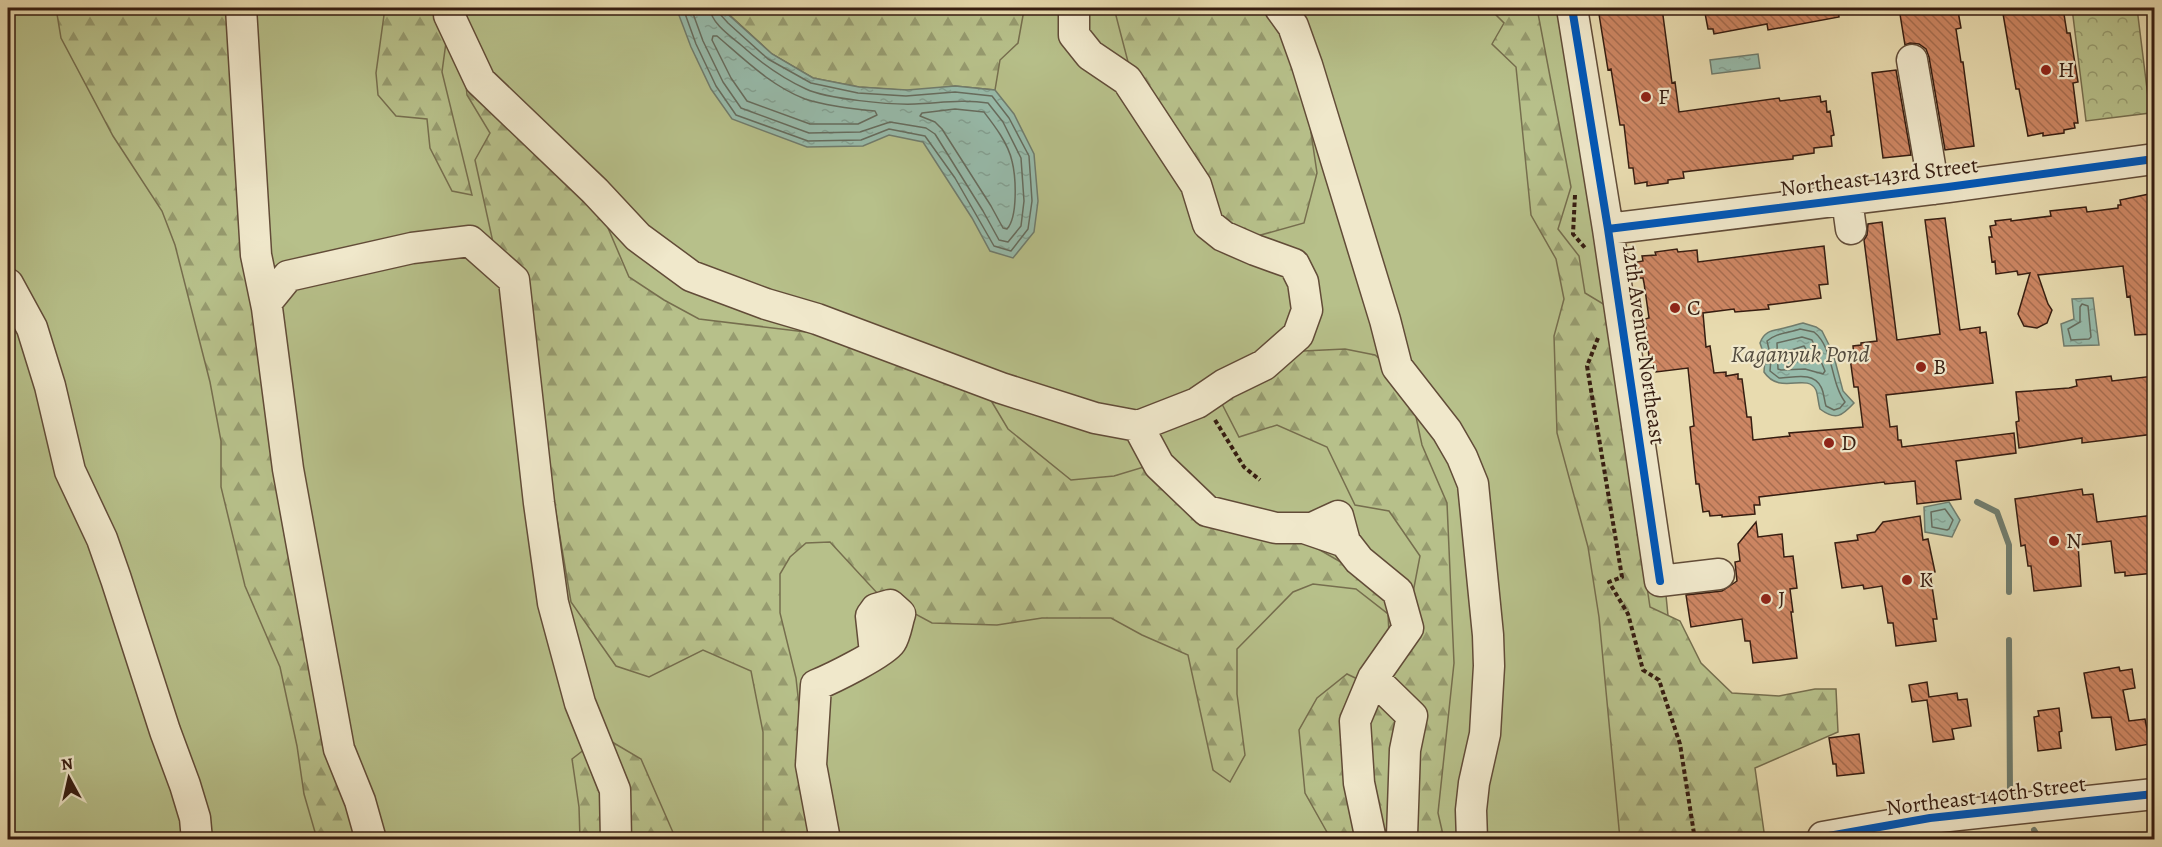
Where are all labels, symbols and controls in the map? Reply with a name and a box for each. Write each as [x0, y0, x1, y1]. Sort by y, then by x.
place label: H [2058, 55, 2075, 85]
marker: H [2039, 63, 2053, 77]
place label: F [1658, 82, 1669, 112]
marker: F [1639, 90, 1653, 104]
street label: Northeast 143rd Street [1778, 150, 1980, 204]
street label: 12th Avenue Northeast [1615, 243, 1673, 447]
place label: C [1687, 293, 1701, 323]
marker: C [1668, 301, 1682, 315]
water label: Kaganyuk Pond [1730, 338, 1870, 370]
place label: B [1933, 352, 1946, 382]
marker: B [1914, 360, 1928, 374]
place label: D [1841, 428, 1856, 458]
marker: D [1822, 436, 1836, 450]
place label: N [2066, 526, 2082, 556]
marker: N [2047, 534, 2061, 548]
place label: K [1919, 565, 1933, 595]
marker: K [1900, 573, 1914, 587]
place label: J [1778, 584, 1785, 614]
marker: J [1759, 592, 1773, 606]
north arrow [39, 748, 99, 808]
text: N [60, 752, 75, 776]
street label: Northeast 140th Street [1884, 769, 2088, 823]

